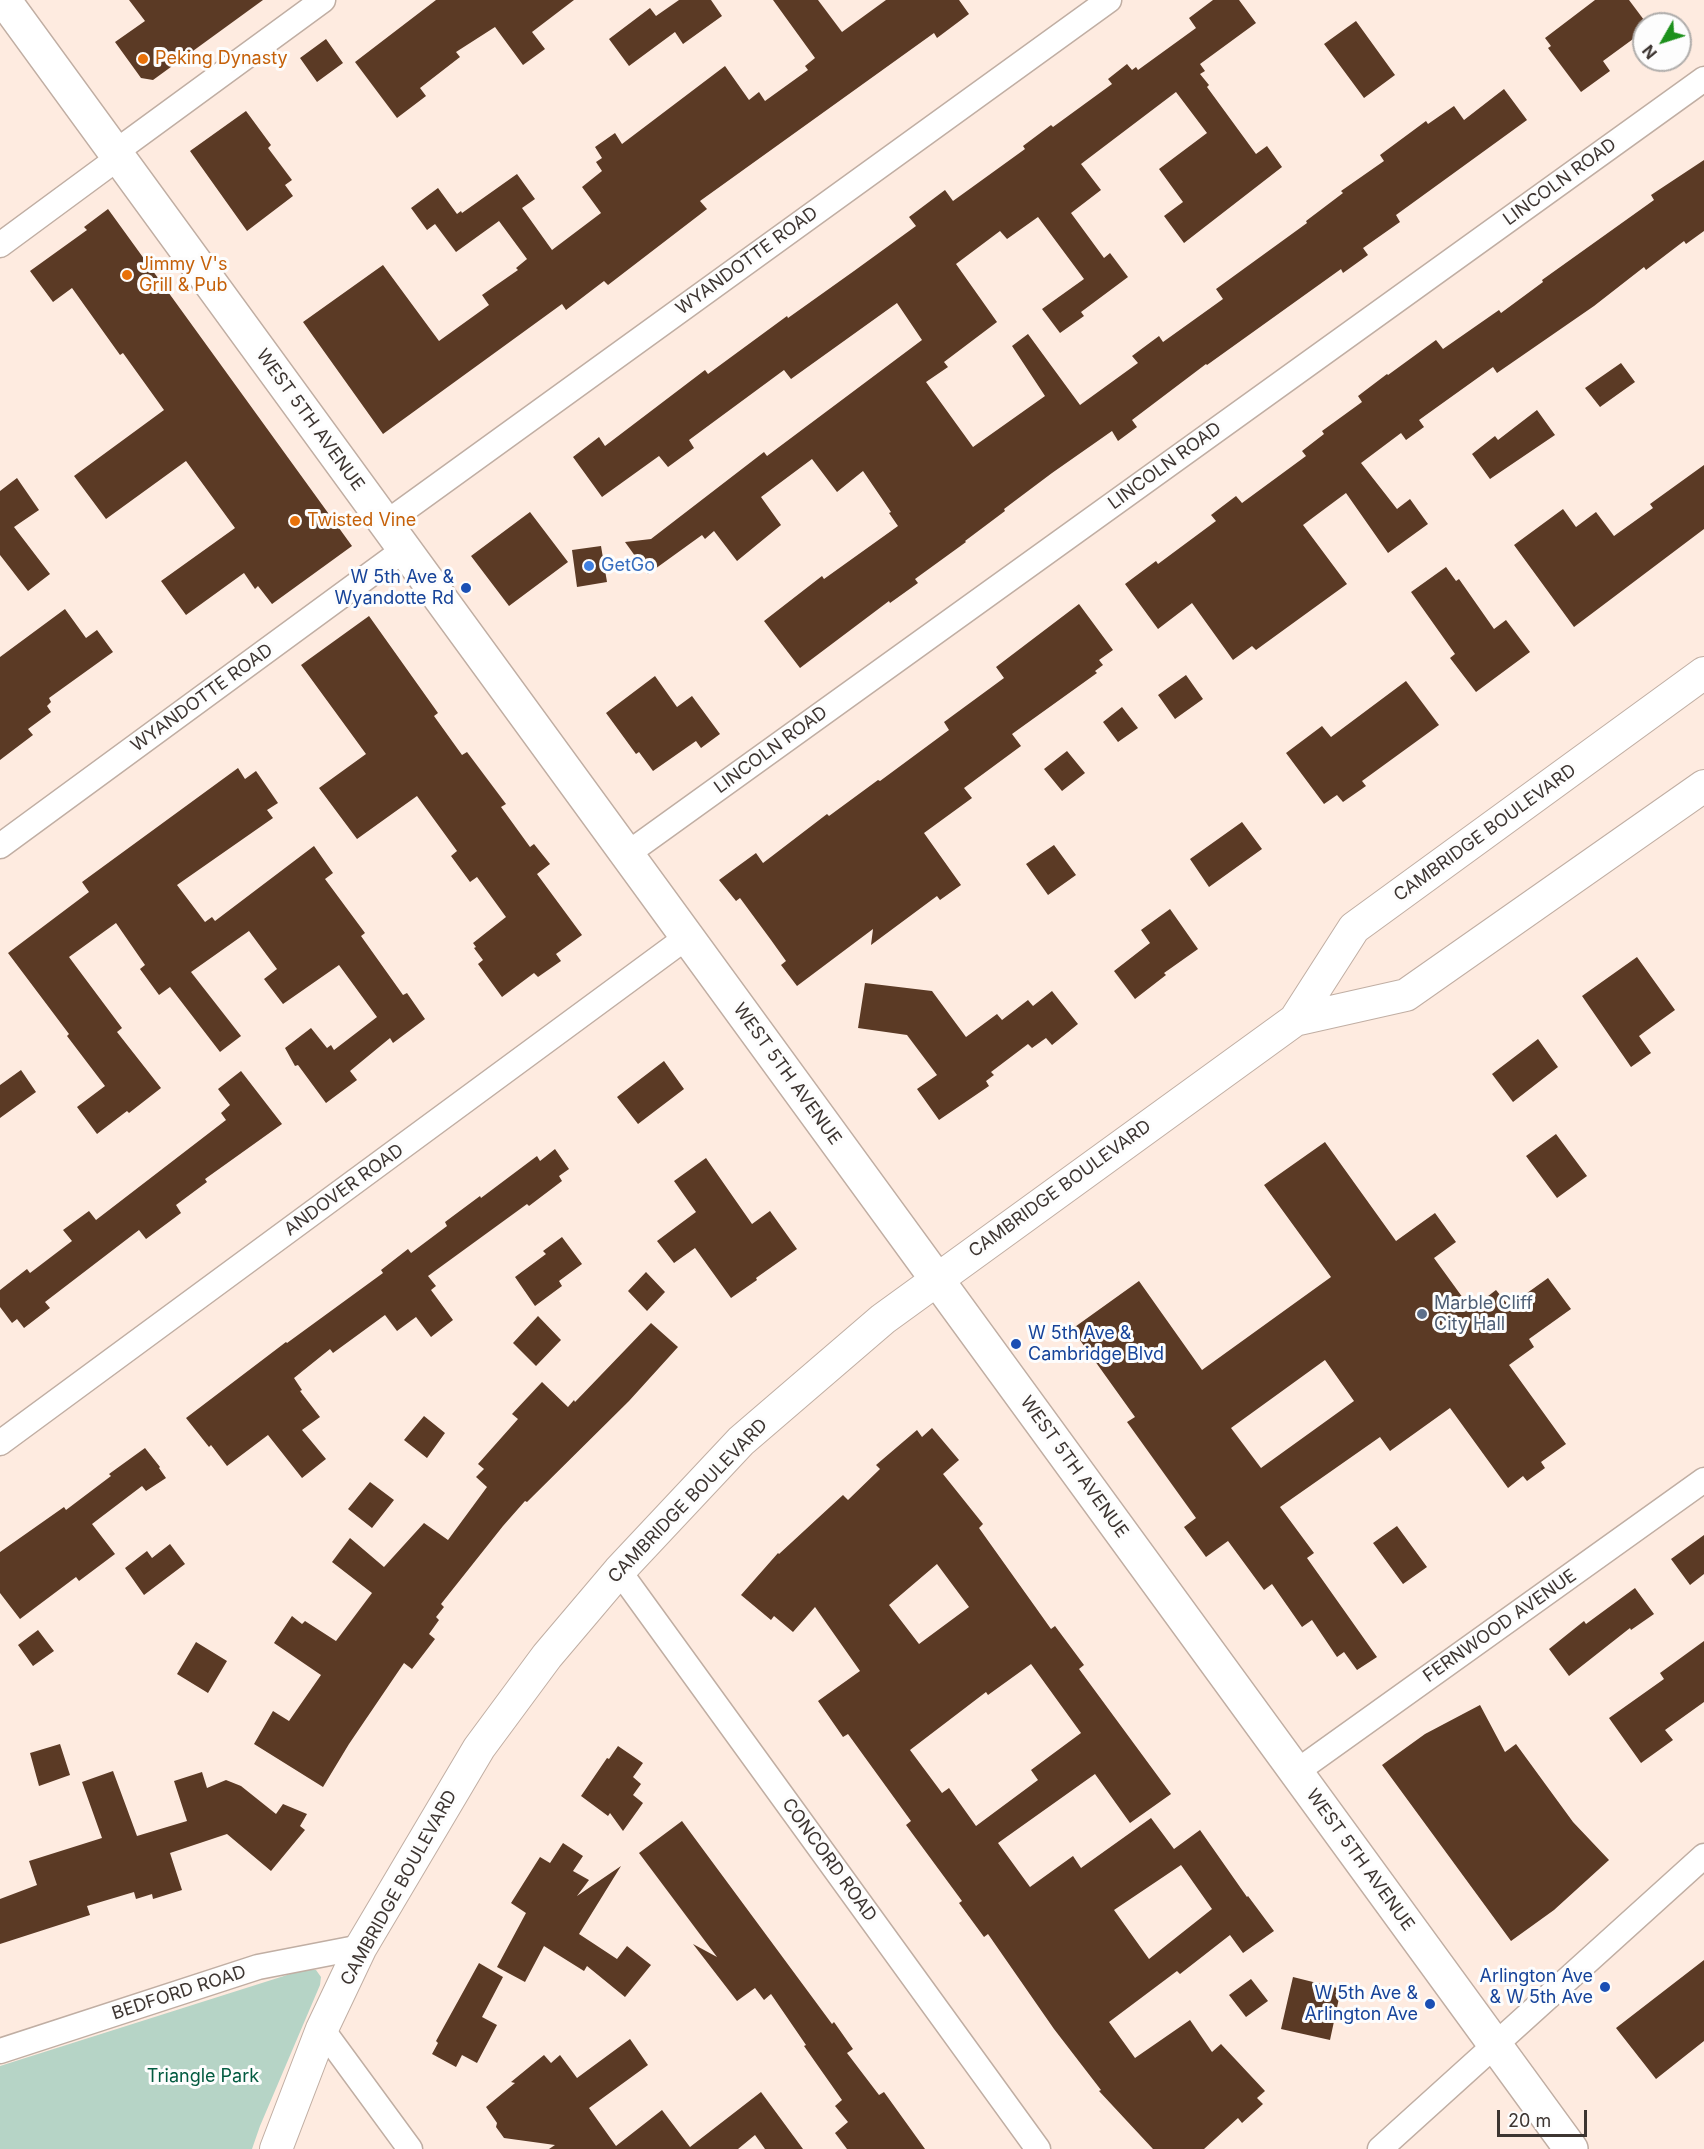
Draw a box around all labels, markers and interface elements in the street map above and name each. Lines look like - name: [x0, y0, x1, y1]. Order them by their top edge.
- north arrow: [1632, 12, 1692, 72]
- text: N: [1638, 41, 1661, 63]
- place label: Peking Dynasty: [155, 48, 288, 70]
- marker: Peking Dynasty: [136, 52, 150, 66]
- street label: LINCOLN ROAD: [1499, 134, 1621, 230]
- street label: WYANDOTTE ROAD: [672, 202, 822, 320]
- place label: Jimmy V's Grill & Pub: [139, 254, 227, 296]
- marker: Jimmy V's Grill & Pub: [120, 268, 134, 282]
- street label: WEST 5TH AVENUE: [251, 345, 369, 495]
- street label: LINCOLN ROAD: [1104, 418, 1226, 514]
- place label: Twisted Vine: [307, 510, 416, 532]
- marker: Twisted Vine: [288, 514, 302, 528]
- place label: GetGo: [601, 555, 655, 577]
- marker: GetGo: [582, 559, 596, 573]
- place label: W 5th Ave & Wyandotte Rd: [335, 567, 454, 610]
- marker: W 5th Ave & Wyandotte Rd: [459, 581, 473, 595]
- street label: WYANDOTTE ROAD: [127, 639, 277, 757]
- street label: LINCOLN ROAD: [710, 702, 832, 798]
- street label: CAMBRIDGE BOULEVARD: [1390, 760, 1580, 906]
- street label: WEST 5TH AVENUE: [728, 999, 846, 1149]
- street label: CAMBRIDGE BOULEVARD: [965, 1116, 1155, 1262]
- street label: ANDOVER ROAD: [280, 1139, 408, 1241]
- place label: Marble Cliff City Hall: [1434, 1293, 1533, 1336]
- marker: Marble Cliff City Hall: [1415, 1307, 1429, 1321]
- place label: W 5th Ave & Cambridge Blvd: [1028, 1323, 1164, 1366]
- marker: W 5th Ave & Cambridge Blvd: [1009, 1337, 1023, 1351]
- street label: WEST 5TH AVENUE: [1015, 1392, 1133, 1542]
- street label: CAMBRIDGE BOULEVARD: [604, 1414, 772, 1588]
- street label: FERNWOOD AVENUE: [1419, 1565, 1581, 1687]
- street label: WEST 5TH AVENUE: [1301, 1785, 1419, 1935]
- street label: CAMBRIDGE BOULEVARD: [336, 1787, 462, 1989]
- street label: CONCORD ROAD: [777, 1794, 881, 1926]
- street label: BEDFORD ROAD: [109, 1961, 249, 2025]
- place label: Arlington Ave & W 5th Ave: [1479, 1966, 1593, 2008]
- marker: Arlington Ave & W 5th Ave: [1598, 1980, 1612, 1994]
- place label: W 5th Ave & Arlington Ave: [1304, 1983, 1418, 2026]
- marker: W 5th Ave & Arlington Ave: [1423, 1997, 1437, 2011]
- park label: Triangle Park: [147, 2066, 259, 2088]
- scale bar: [1500, 2098, 1590, 2136]
- text: 20 m: [1508, 2110, 1551, 2131]

